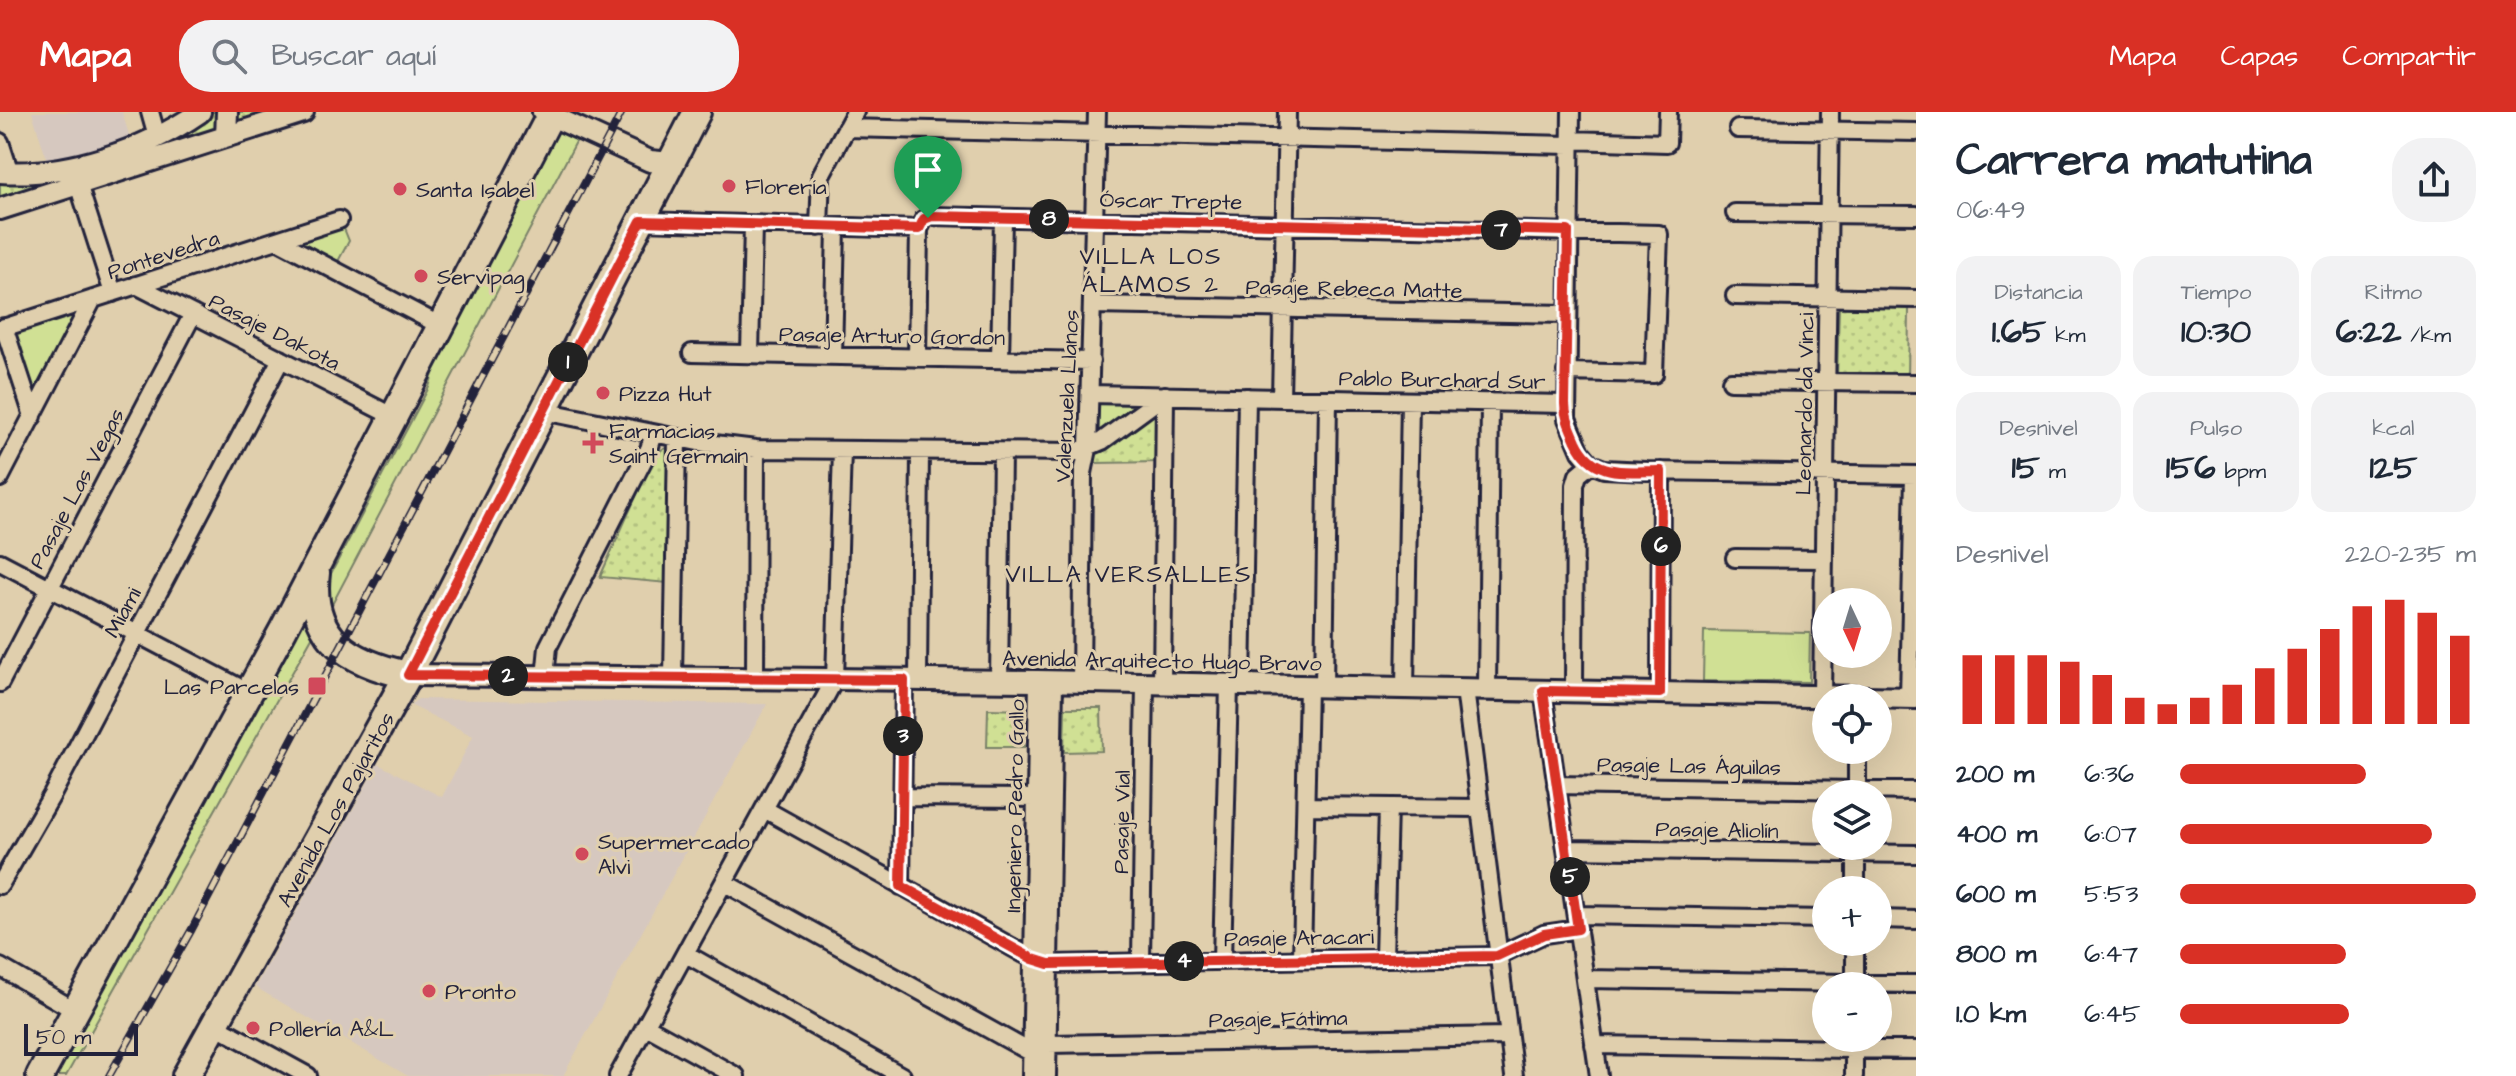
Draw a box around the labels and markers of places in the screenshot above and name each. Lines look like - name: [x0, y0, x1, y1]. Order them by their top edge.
- pin: [894, 136, 962, 218]
- place label: Florería: [745, 172, 827, 203]
- place label: Santa Isabel: [416, 175, 535, 206]
- marker: Florería: [720, 177, 738, 195]
- marker: Santa Isabel: [391, 180, 409, 198]
- pin: 8: [1029, 199, 1069, 239]
- pin: 7: [1481, 210, 1521, 250]
- place label: Servipag: [437, 262, 525, 294]
- marker: Servipag: [412, 267, 430, 285]
- pin: 1: [548, 342, 588, 382]
- place label: Pizza Hut: [619, 379, 712, 410]
- marker: Pizza Hut: [594, 384, 612, 402]
- place label: Farmacias Saint Germain: [609, 416, 748, 472]
- marker: Farmacias Saint Germain: [584, 434, 602, 452]
- pin: 6: [1641, 526, 1681, 566]
- pin: 2: [488, 656, 528, 696]
- place label: Las Parcelas: [164, 672, 299, 703]
- marker: Las Parcelas: [306, 675, 328, 697]
- pin: 3: [883, 716, 923, 756]
- place label: Supermercado Alvi: [598, 827, 750, 883]
- marker: Supermercado Alvi: [573, 845, 591, 863]
- pin: 5: [1550, 857, 1590, 897]
- pin: 4: [1164, 941, 1204, 981]
- place label: Pronto: [445, 977, 516, 1008]
- marker: Pronto: [420, 982, 438, 1000]
- place label: Pollería A&L: [269, 1014, 394, 1045]
- marker: Pollería A&L: [244, 1019, 262, 1037]

